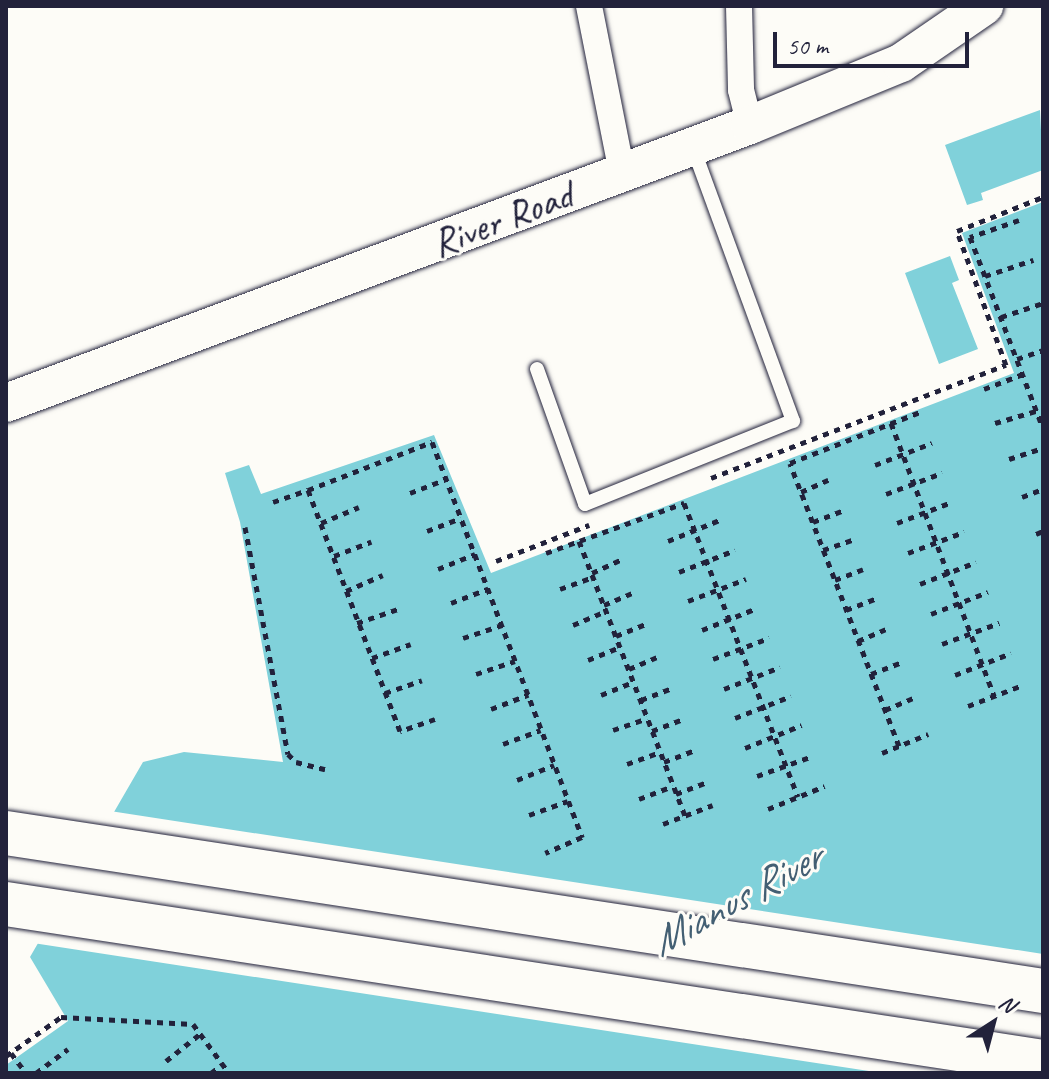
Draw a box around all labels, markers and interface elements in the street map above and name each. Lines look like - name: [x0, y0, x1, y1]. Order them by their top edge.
- scale bar: [777, 16, 973, 66]
- text: 50 m: [787, 31, 828, 61]
- street label: River Road: [425, 170, 579, 268]
- water label: Mianus River: [642, 832, 830, 968]
- north arrow: [953, 983, 1033, 1063]
- text: N: [993, 988, 1021, 1019]

